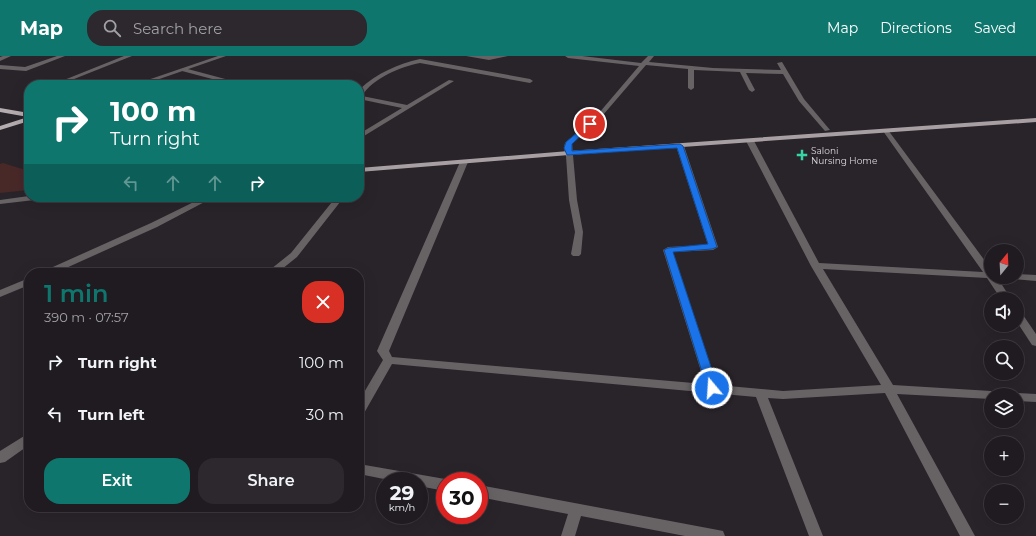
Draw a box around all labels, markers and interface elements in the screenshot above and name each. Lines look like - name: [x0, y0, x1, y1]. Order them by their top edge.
- search box: [87, 10, 367, 46]
- text: Map: [20, 17, 63, 40]
- icon: search: [101, 17, 123, 39]
- text: Search here: [133, 19, 222, 38]
- text: Map: [827, 19, 858, 37]
- text: Directions: [880, 19, 952, 37]
- text: Saved: [974, 19, 1016, 37]
- text: 100 m: [110, 94, 196, 128]
- icon: right: [44, 96, 96, 148]
- pin: [573, 107, 607, 141]
- icon: arrive: [579, 113, 601, 135]
- text: Turn right: [110, 128, 200, 150]
- place label: Saloni Nursing Home: [811, 145, 878, 166]
- marker: Saloni Nursing Home: [796, 149, 808, 161]
- icon: left: [120, 172, 142, 194]
- icon: ahead: [162, 172, 184, 194]
- icon: ahead: [204, 172, 226, 194]
- icon: right: [246, 172, 268, 194]
- north arrow: [984, 244, 1024, 284]
- map controls: [984, 244, 1024, 524]
- text: 1 min: [44, 279, 108, 308]
- button: close: [302, 281, 344, 323]
- button: sound: [984, 292, 1024, 332]
- text: 390 m · 07:57: [44, 309, 129, 325]
- button: search: [984, 340, 1024, 380]
- icon: right: [44, 351, 66, 373]
- text: Turn right: [78, 353, 157, 372]
- text: 100 m: [299, 353, 344, 372]
- position arrow: [691, 367, 733, 409]
- button: layers: [984, 388, 1024, 428]
- icon: left: [44, 403, 66, 425]
- text: Turn left: [78, 405, 145, 424]
- text: 30 m: [306, 405, 344, 424]
- button: +: [984, 436, 1024, 476]
- button: Exit: [44, 458, 190, 504]
- button: Share: [198, 458, 344, 504]
- speed limit sign: 30: [436, 472, 488, 524]
- text: 29: [390, 481, 414, 505]
- button: −: [984, 484, 1024, 524]
- text: km/h: [389, 501, 415, 514]

